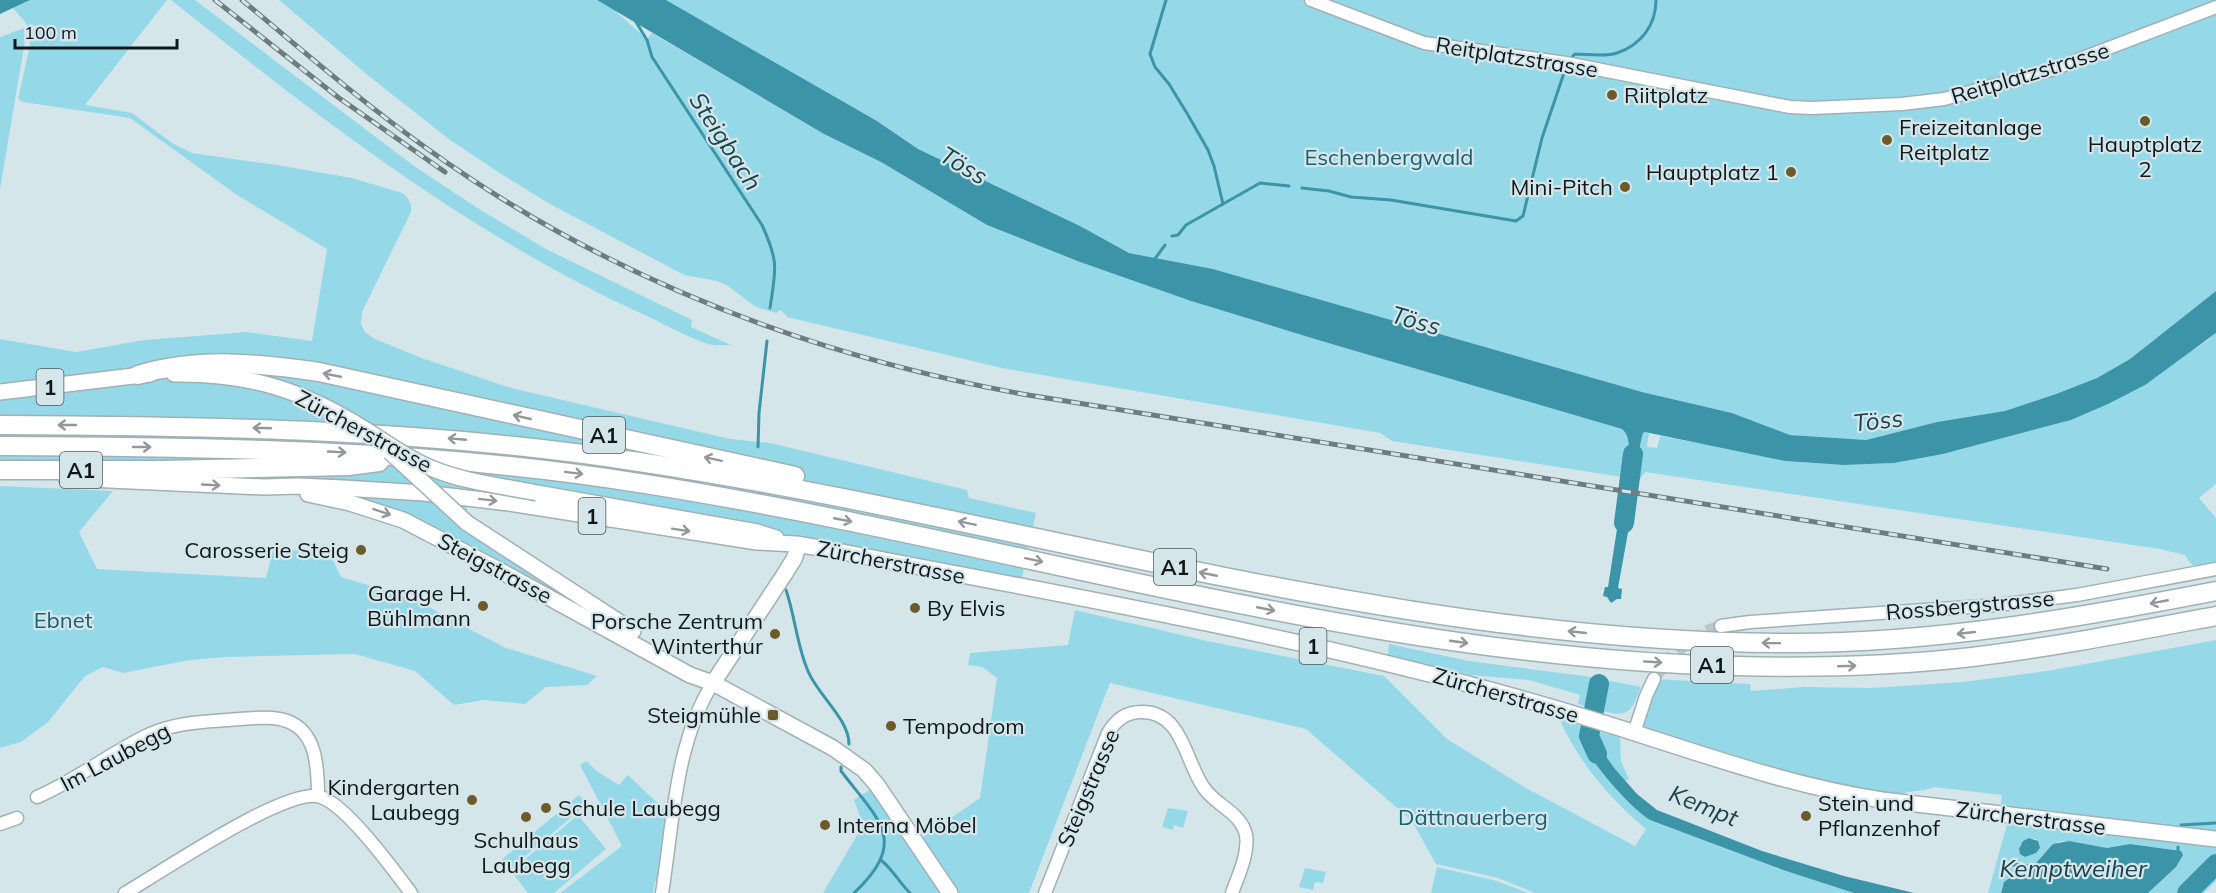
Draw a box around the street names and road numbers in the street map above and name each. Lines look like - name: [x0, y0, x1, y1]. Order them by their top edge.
- street label: Reitplatzstrasse: [1434, 30, 1600, 84]
- street label: Reitplatzstrasse: [1948, 36, 2112, 110]
- road number: 1: [36, 369, 64, 405]
- street label: Zürcherstrasse: [291, 383, 437, 479]
- road number: A1: [583, 417, 625, 453]
- road number: A1: [60, 452, 102, 488]
- road number: 1: [578, 498, 606, 534]
- street label: Steigstrasse: [433, 526, 557, 610]
- street label: Zürcherstrasse: [814, 534, 968, 590]
- road number: A1: [1154, 549, 1196, 585]
- street label: Rossbergstrasse: [1885, 584, 2055, 626]
- road number: 1: [1300, 628, 1326, 664]
- road number: A1: [1691, 647, 1733, 683]
- street label: Zürcherstrasse: [1430, 661, 1582, 729]
- street label: Im Laubegg: [55, 716, 175, 798]
- street label: Steigstrasse: [1051, 725, 1125, 851]
- street label: Zürcherstrasse: [1955, 795, 2107, 841]

